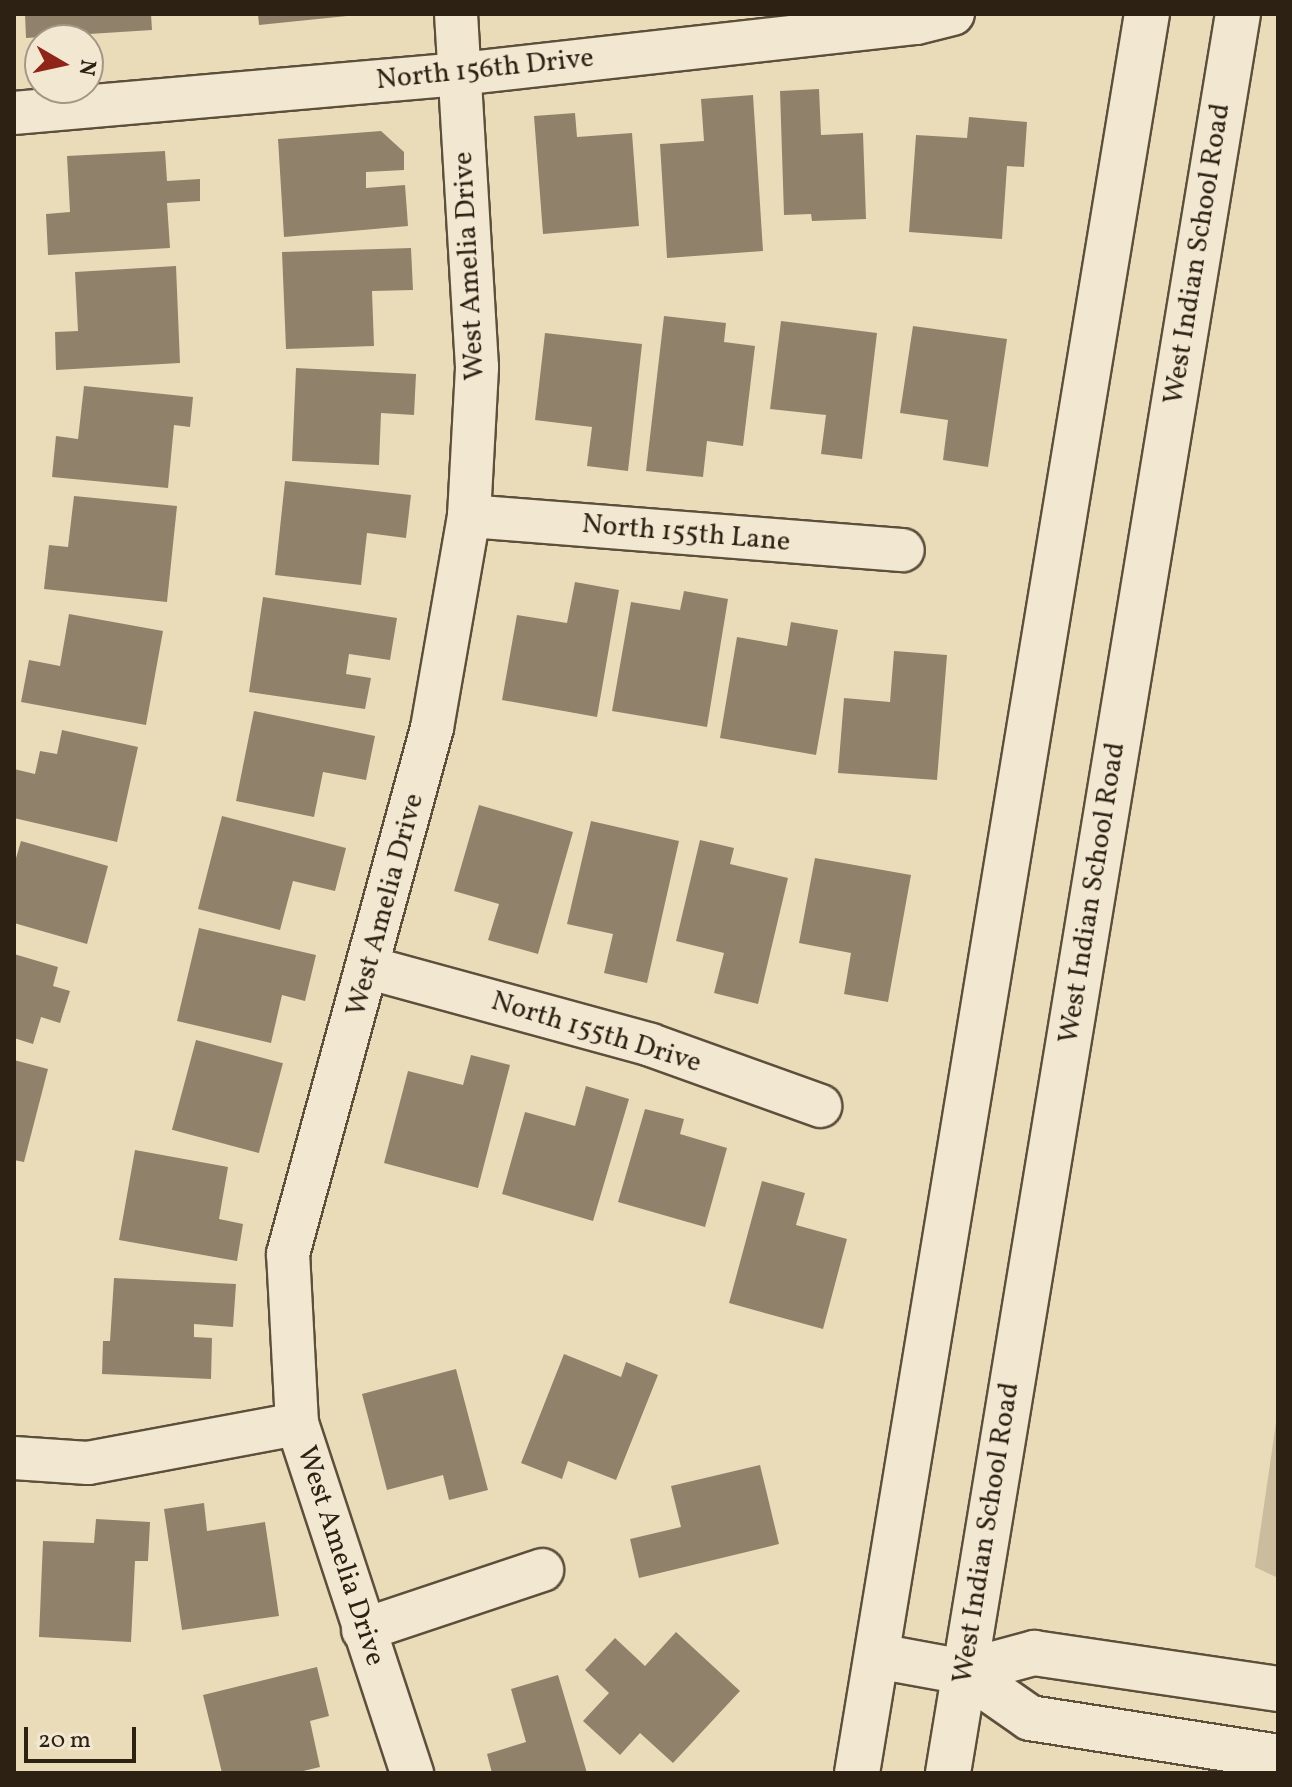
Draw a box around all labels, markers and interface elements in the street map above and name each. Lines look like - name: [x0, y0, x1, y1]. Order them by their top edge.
- north arrow: [24, 24, 104, 104]
- street label: North 156th Drive: [375, 42, 595, 98]
- text: N: [70, 57, 103, 78]
- street label: West Indian School Road: [1158, 101, 1238, 407]
- street label: West Amelia Drive: [447, 151, 493, 381]
- street label: North 155th Lane: [580, 508, 792, 560]
- street label: West Indian School Road: [1053, 740, 1133, 1046]
- street label: West Amelia Drive: [340, 790, 432, 1020]
- street label: North 155th Drive: [487, 985, 705, 1081]
- street label: West Indian School Road: [947, 1380, 1027, 1686]
- street label: West Amelia Drive: [289, 1442, 391, 1670]
- scale bar: [28, 1711, 140, 1761]
- text: 20 m: [38, 1724, 91, 1758]

